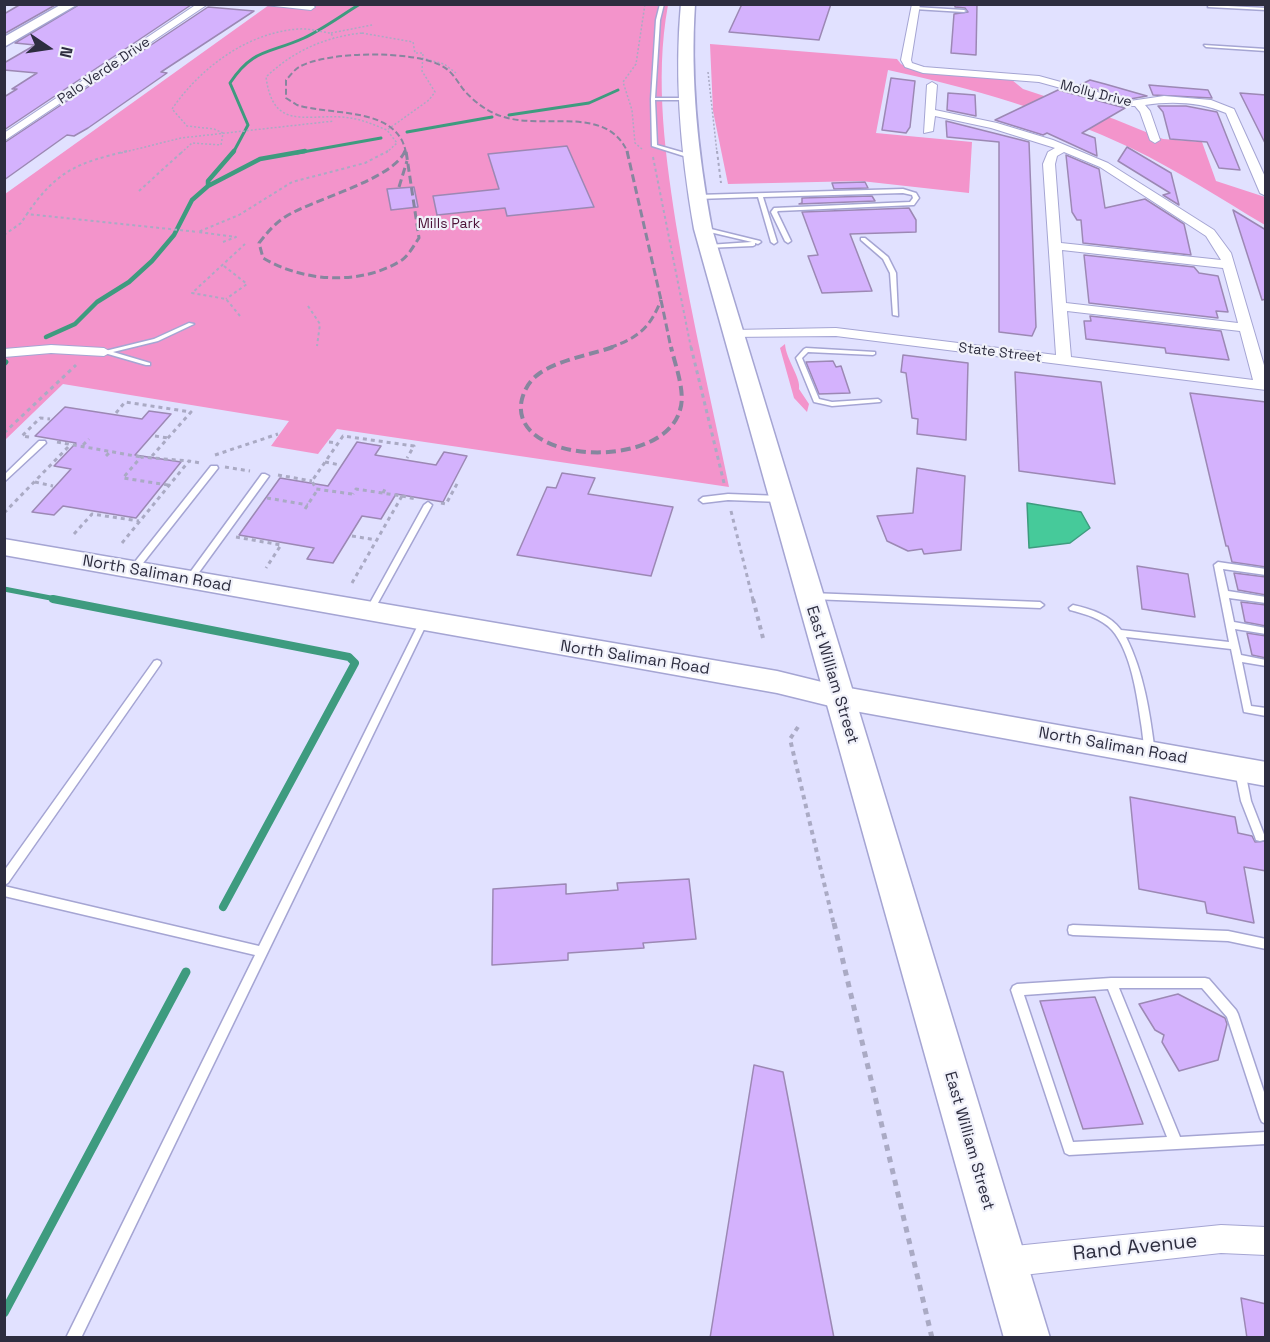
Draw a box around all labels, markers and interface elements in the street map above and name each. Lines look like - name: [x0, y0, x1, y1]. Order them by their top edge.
- north arrow: [18, 18, 78, 78]
- street label: Palo Verde Drive: [55, 34, 153, 108]
- text: N: [55, 45, 77, 60]
- street label: Molly Drive: [1058, 77, 1134, 111]
- park label: Mills Park: [418, 216, 480, 232]
- street label: State Street: [958, 340, 1042, 366]
- street label: North Saliman Road: [81, 551, 233, 597]
- street label: East William Street: [802, 604, 862, 746]
- street label: North Saliman Road: [559, 637, 711, 679]
- street label: North Saliman Road: [1037, 723, 1189, 769]
- street label: East William Street: [940, 1069, 998, 1213]
- street label: Rand Avenue: [1072, 1230, 1198, 1266]

